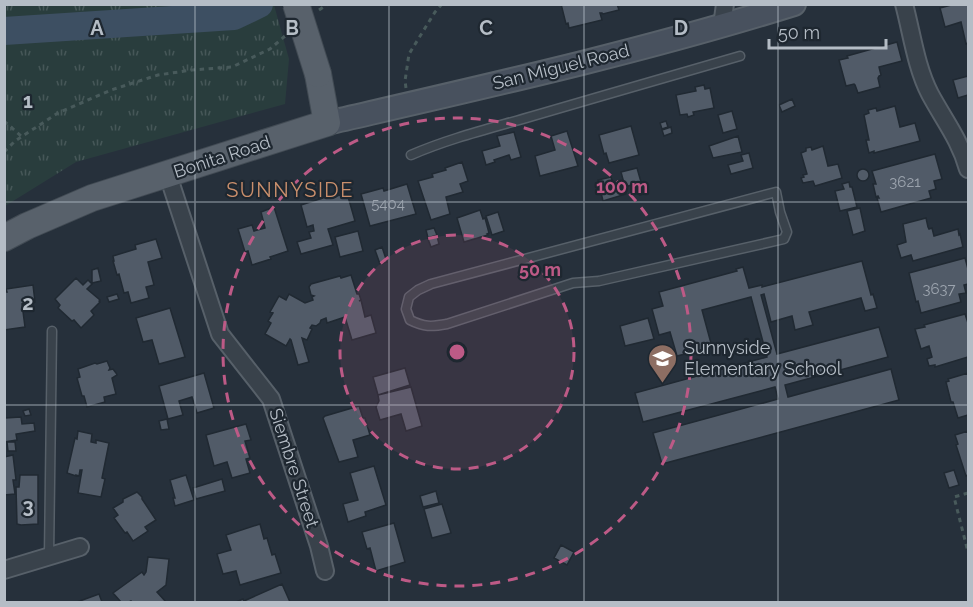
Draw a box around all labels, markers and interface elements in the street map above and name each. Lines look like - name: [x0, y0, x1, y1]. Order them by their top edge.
- scale bar: [769, 12, 886, 50]
- text: A: [90, 16, 104, 40]
- text: B: [285, 16, 299, 40]
- text: C: [479, 16, 493, 40]
- text: D: [674, 16, 688, 40]
- text: 50 m: [778, 22, 820, 43]
- street label: San Miguel Road: [490, 39, 631, 94]
- text: 1: [23, 89, 33, 113]
- street label: Bonita Road: [171, 131, 273, 182]
- house number: 3621: [889, 173, 921, 191]
- text: 100 m: [596, 176, 648, 197]
- district label: SUNNYSIDE: [226, 178, 354, 202]
- house number: 5404: [371, 195, 405, 213]
- text: 50 m: [519, 259, 561, 280]
- house number: 3637: [922, 280, 956, 298]
- text: 2: [22, 291, 34, 315]
- place label: Sunnyside Elementary School: [684, 337, 842, 379]
- centre of rings: [447, 342, 467, 362]
- school or university icon: Sunnyside Elementary School: [647, 342, 679, 384]
- street label: Siembre Street: [265, 406, 324, 530]
- text: 3: [22, 494, 34, 518]

